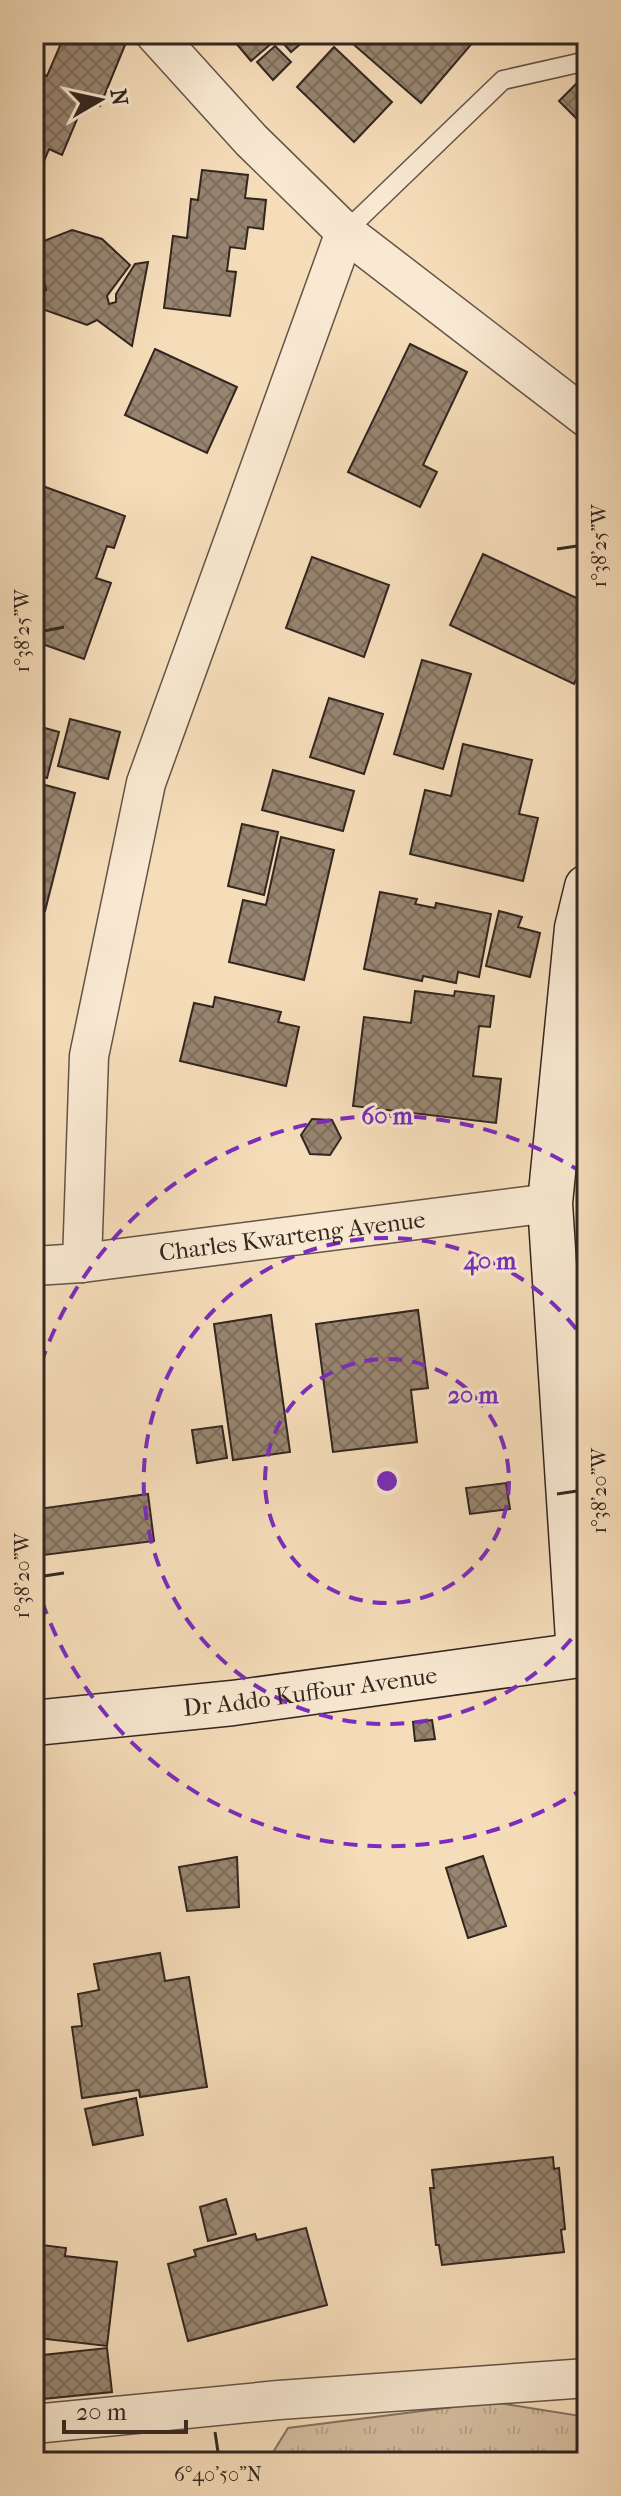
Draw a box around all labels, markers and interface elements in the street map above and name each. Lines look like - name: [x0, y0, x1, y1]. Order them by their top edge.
- north arrow: [60, 60, 140, 140]
- text: N: [105, 87, 133, 108]
- text: 1°38'25"W: [588, 503, 611, 588]
- text: 1°38'25"W: [11, 588, 34, 673]
- text: 60 m: [361, 1102, 414, 1130]
- street label: Charles Kwarteng Avenue: [157, 1205, 427, 1267]
- text: 40 m: [463, 1247, 517, 1276]
- text: 20 m: [448, 1381, 499, 1409]
- text: 1°38'20"W: [588, 1447, 611, 1534]
- centre of rings: [373, 1467, 401, 1495]
- text: 1°38'20"W: [11, 1532, 34, 1619]
- street label: Dr Addo Kuffour Avenue: [182, 1661, 439, 1722]
- scale bar: [64, 2384, 186, 2434]
- text: 20 m: [76, 2398, 127, 2426]
- text: 6°40'50"N: [174, 2463, 262, 2486]

